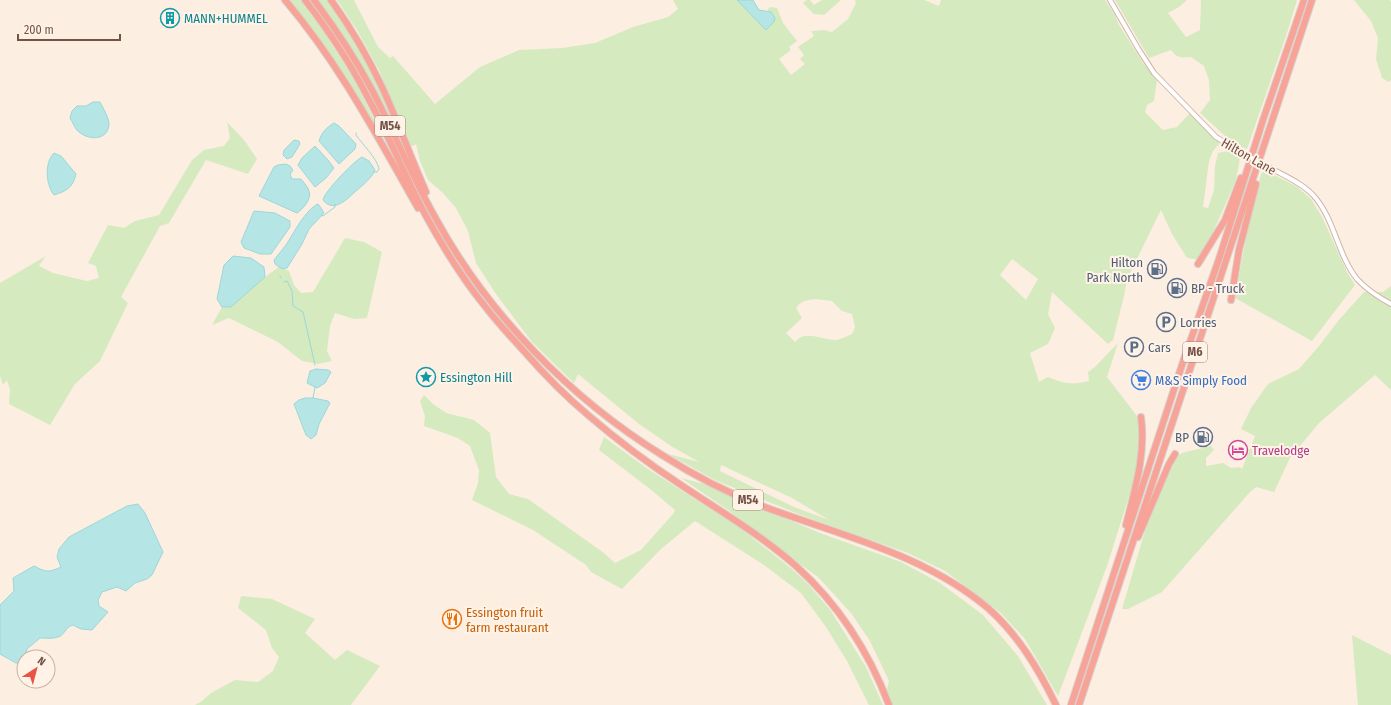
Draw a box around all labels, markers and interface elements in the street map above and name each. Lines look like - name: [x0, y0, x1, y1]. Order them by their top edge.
- building icon: MANN+HUMMEL: [159, 7, 181, 29]
- place label: MANN+HUMMEL: [184, 11, 268, 26]
- scale bar: [18, 16, 120, 42]
- text: 200 m: [24, 23, 54, 37]
- road number: M54: [375, 116, 405, 136]
- street label: Hilton Lane: [1219, 135, 1279, 178]
- place label: Hilton Park North: [1086, 255, 1143, 285]
- fuel station icon: Hilton Park North: [1146, 258, 1168, 280]
- fuel station icon: BP - Truck: [1166, 277, 1188, 299]
- place label: BP - Truck: [1191, 281, 1245, 296]
- parking icon: Lorries: [1155, 311, 1177, 333]
- place label: Lorries: [1180, 315, 1217, 330]
- parking icon: Cars: [1123, 336, 1145, 358]
- place label: Cars: [1148, 340, 1171, 355]
- road number: M6: [1183, 342, 1207, 362]
- place icon: Essington Hill: [415, 366, 437, 388]
- supermarket icon: M&S Simply Food: [1130, 369, 1152, 391]
- place label: Essington Hill: [440, 370, 513, 385]
- place label: M&S Simply Food: [1155, 373, 1247, 388]
- fuel station icon: BP: [1192, 426, 1214, 448]
- place label: BP: [1175, 430, 1189, 445]
- hotel icon: Travelodge: [1227, 439, 1249, 461]
- place label: Travelodge: [1252, 443, 1310, 458]
- road number: M54: [733, 490, 763, 510]
- place label: Essington fruit farm restaurant: [466, 605, 549, 635]
- restaurant icon: Essington fruit farm restaurant: [441, 608, 463, 630]
- north arrow: [16, 649, 56, 689]
- text: N: [35, 654, 48, 669]

